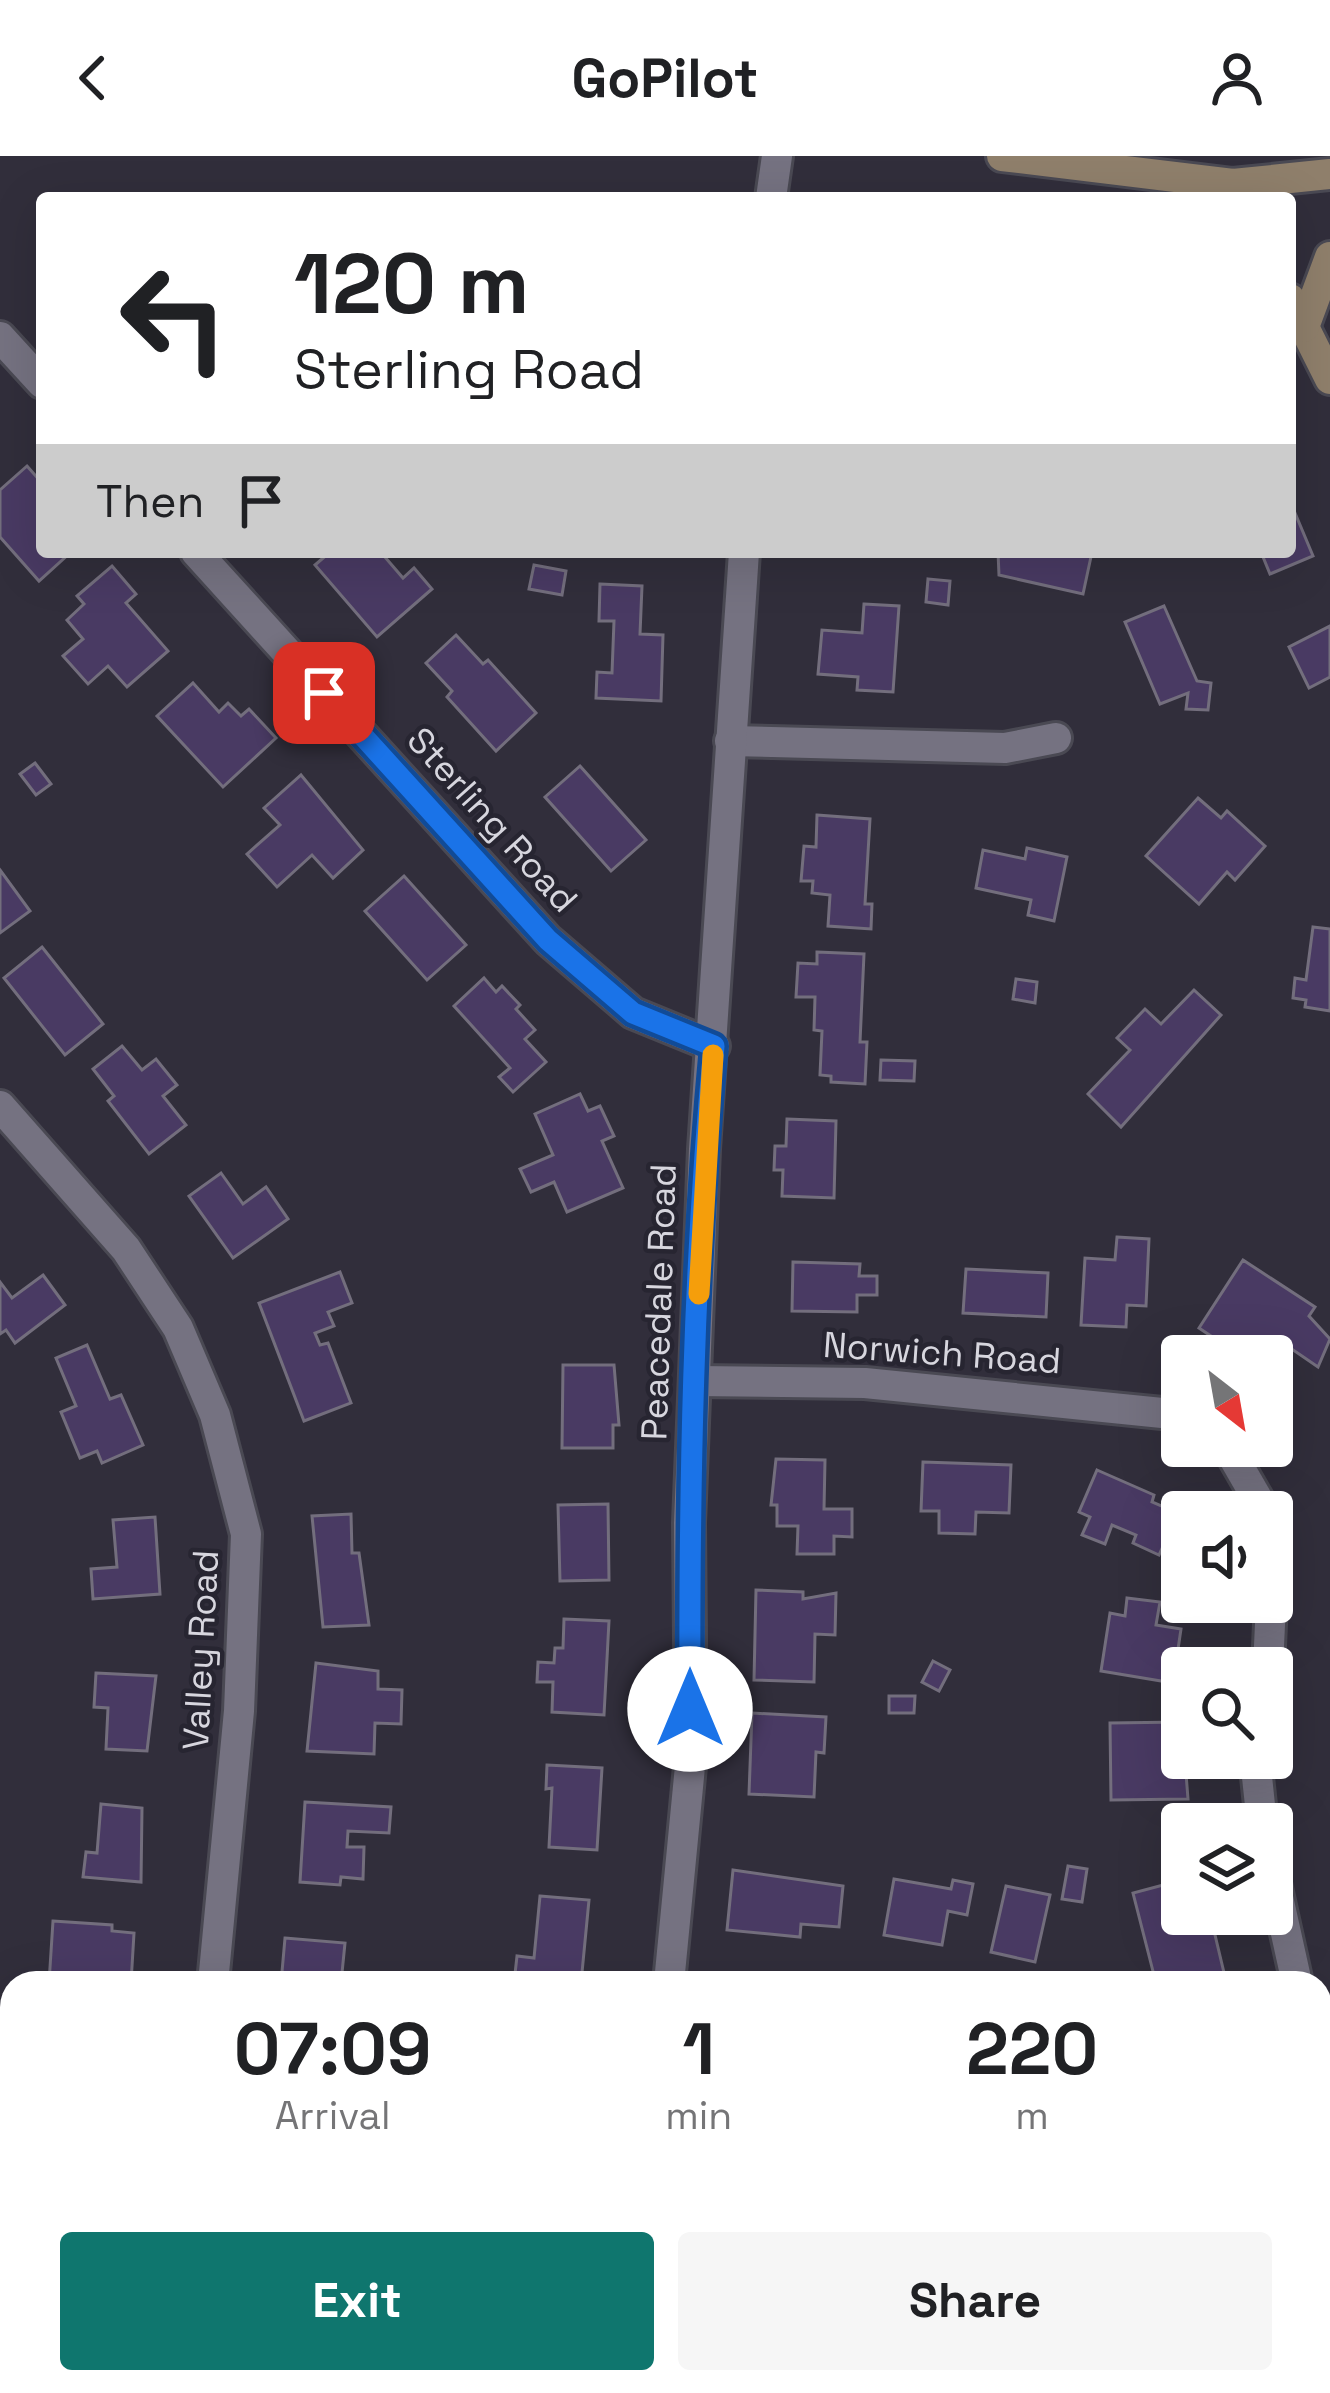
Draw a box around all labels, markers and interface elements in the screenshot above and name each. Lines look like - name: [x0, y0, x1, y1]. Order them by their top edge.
- text: GoPilot: [572, 44, 758, 113]
- icon: back: [60, 45, 126, 111]
- icon: person: [1204, 45, 1270, 111]
- text: 120 m: [294, 230, 529, 338]
- icon: left: [96, 240, 252, 396]
- text: Sterling Road: [294, 335, 644, 404]
- icon: arrive: [228, 468, 294, 534]
- text: Then: [96, 473, 204, 530]
- pin: [273, 642, 375, 744]
- icon: arrive: [291, 660, 357, 726]
- street label: Sterling Road: [397, 718, 587, 922]
- street label: Peacedale Road: [631, 1163, 687, 1441]
- street label: Norwich Road: [821, 1322, 1063, 1384]
- north arrow: [1161, 1335, 1293, 1467]
- map controls: [1161, 1335, 1293, 1935]
- button: sound: [1161, 1491, 1293, 1623]
- street label: Valley Road: [173, 1549, 229, 1751]
- position arrow: [627, 1646, 753, 1772]
- button: search: [1161, 1647, 1293, 1779]
- button: layers: [1161, 1803, 1293, 1935]
- text: 07:09: [234, 2003, 431, 2095]
- text: 1: [682, 2003, 715, 2095]
- text: 220: [966, 2003, 1098, 2095]
- text: Arrival: [275, 2091, 391, 2140]
- text: min: [665, 2091, 732, 2140]
- text: m: [1015, 2091, 1049, 2140]
- button: Exit: [60, 2232, 654, 2370]
- button: Share: [678, 2232, 1272, 2370]

